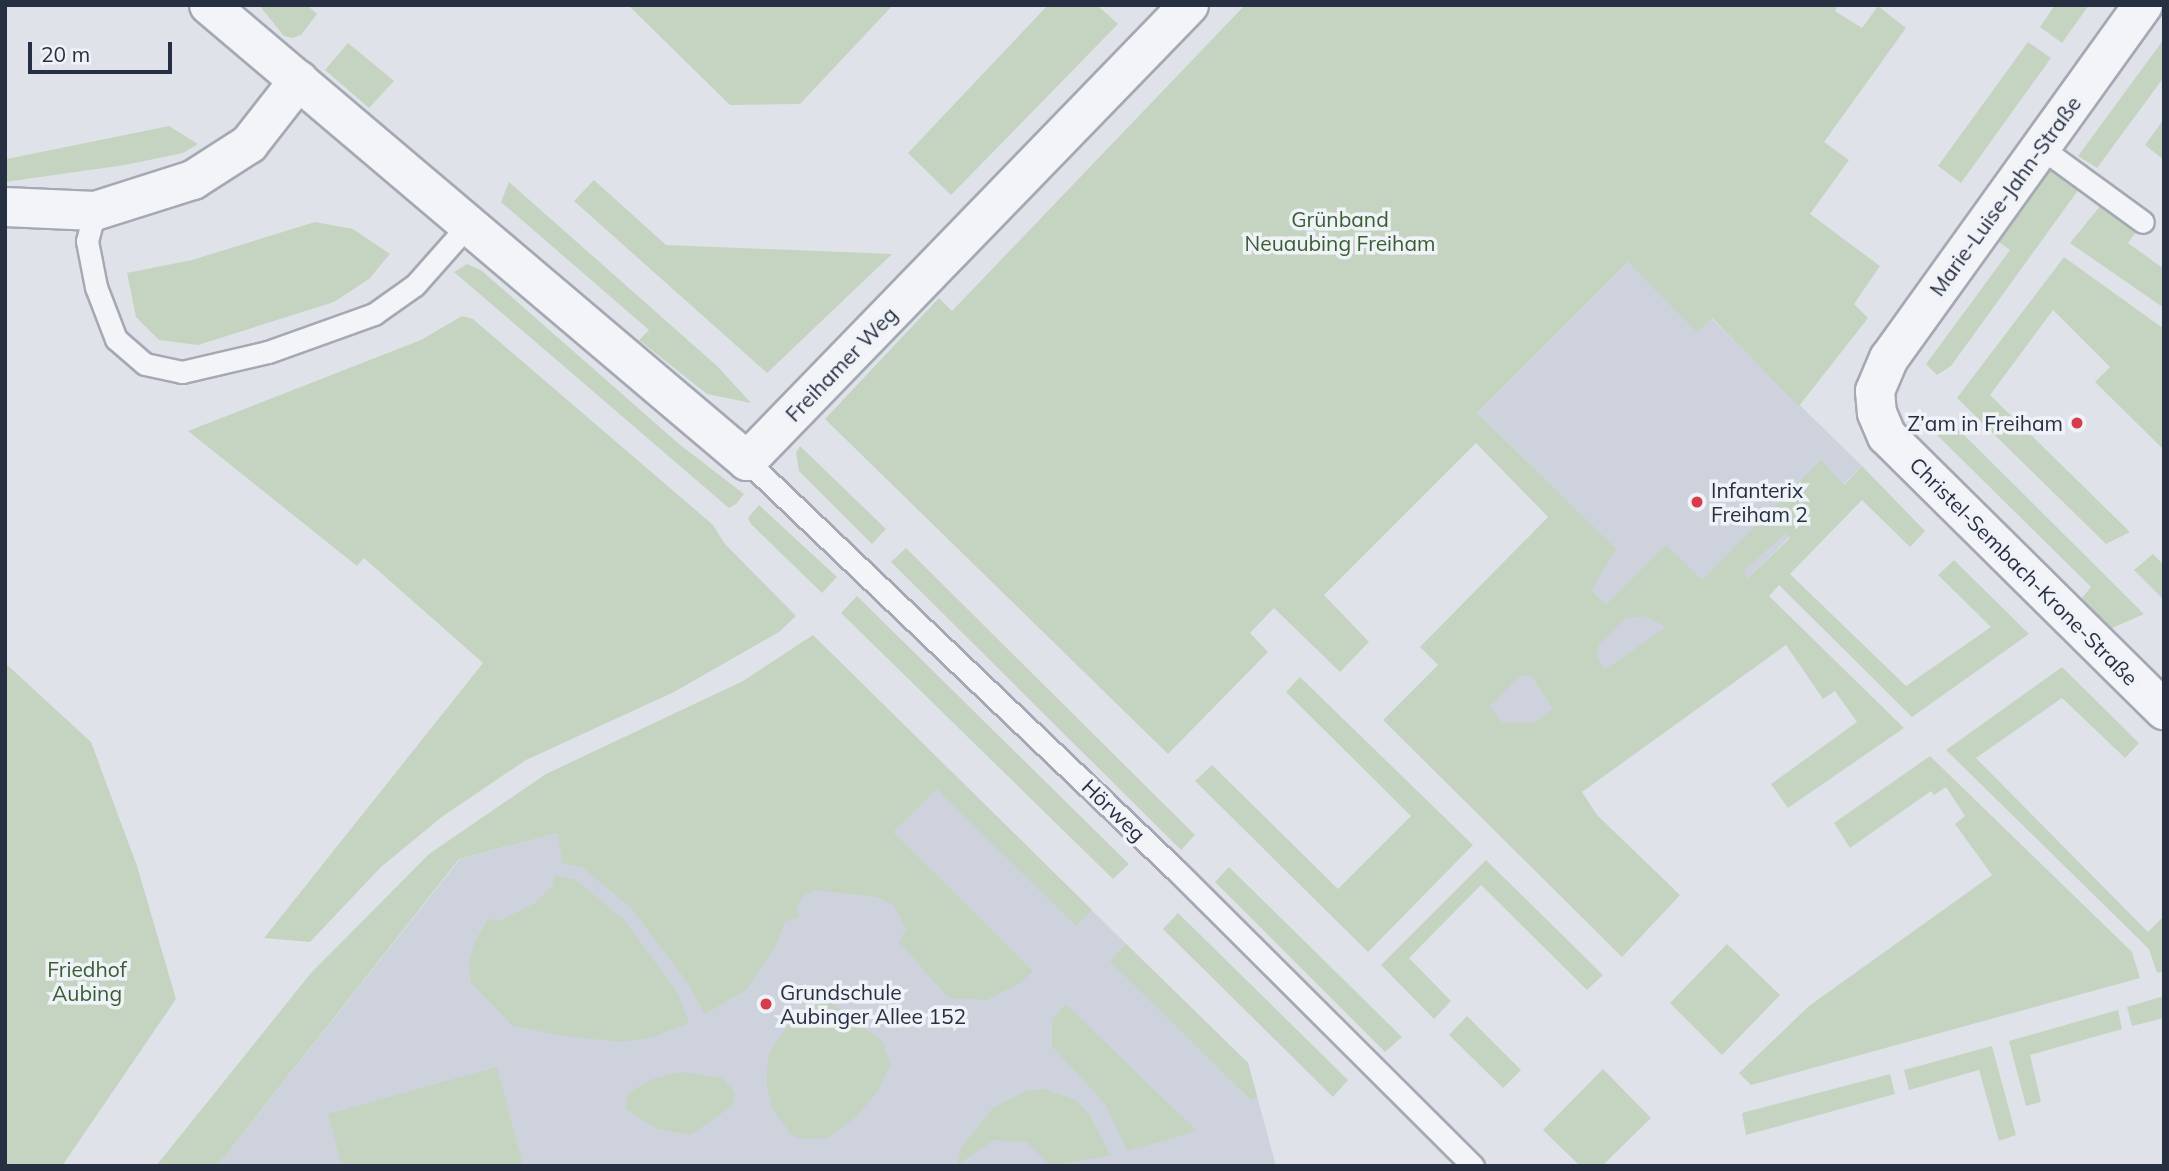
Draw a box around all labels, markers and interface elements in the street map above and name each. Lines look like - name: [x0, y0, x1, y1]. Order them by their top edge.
- scale bar: [32, 28, 175, 72]
- text: 20 m: [41, 41, 90, 67]
- street label: Marie-Luise-Jahn-Straße: [1924, 91, 2086, 301]
- park label: Grünband Neuaubing Freiham: [1245, 206, 1435, 256]
- street label: Freihamer Weg: [780, 301, 902, 427]
- place label: Z’am in Freiham: [1908, 410, 2063, 436]
- marker: Z’am in Freiham: [2069, 415, 2085, 431]
- street label: Christel-Sembach-Krone-Straße: [1905, 452, 2143, 690]
- place label: Infanterix Freiham 2: [1711, 477, 1808, 527]
- marker: Infanterix Freiham 2: [1689, 494, 1705, 510]
- street label: Hörweg: [1077, 774, 1151, 846]
- park label: Friedhof Aubing: [47, 956, 127, 1006]
- place label: Grundschule Aubinger Allee 152: [780, 979, 966, 1029]
- marker: Grundschule Aubinger Allee 152: [758, 996, 774, 1012]

